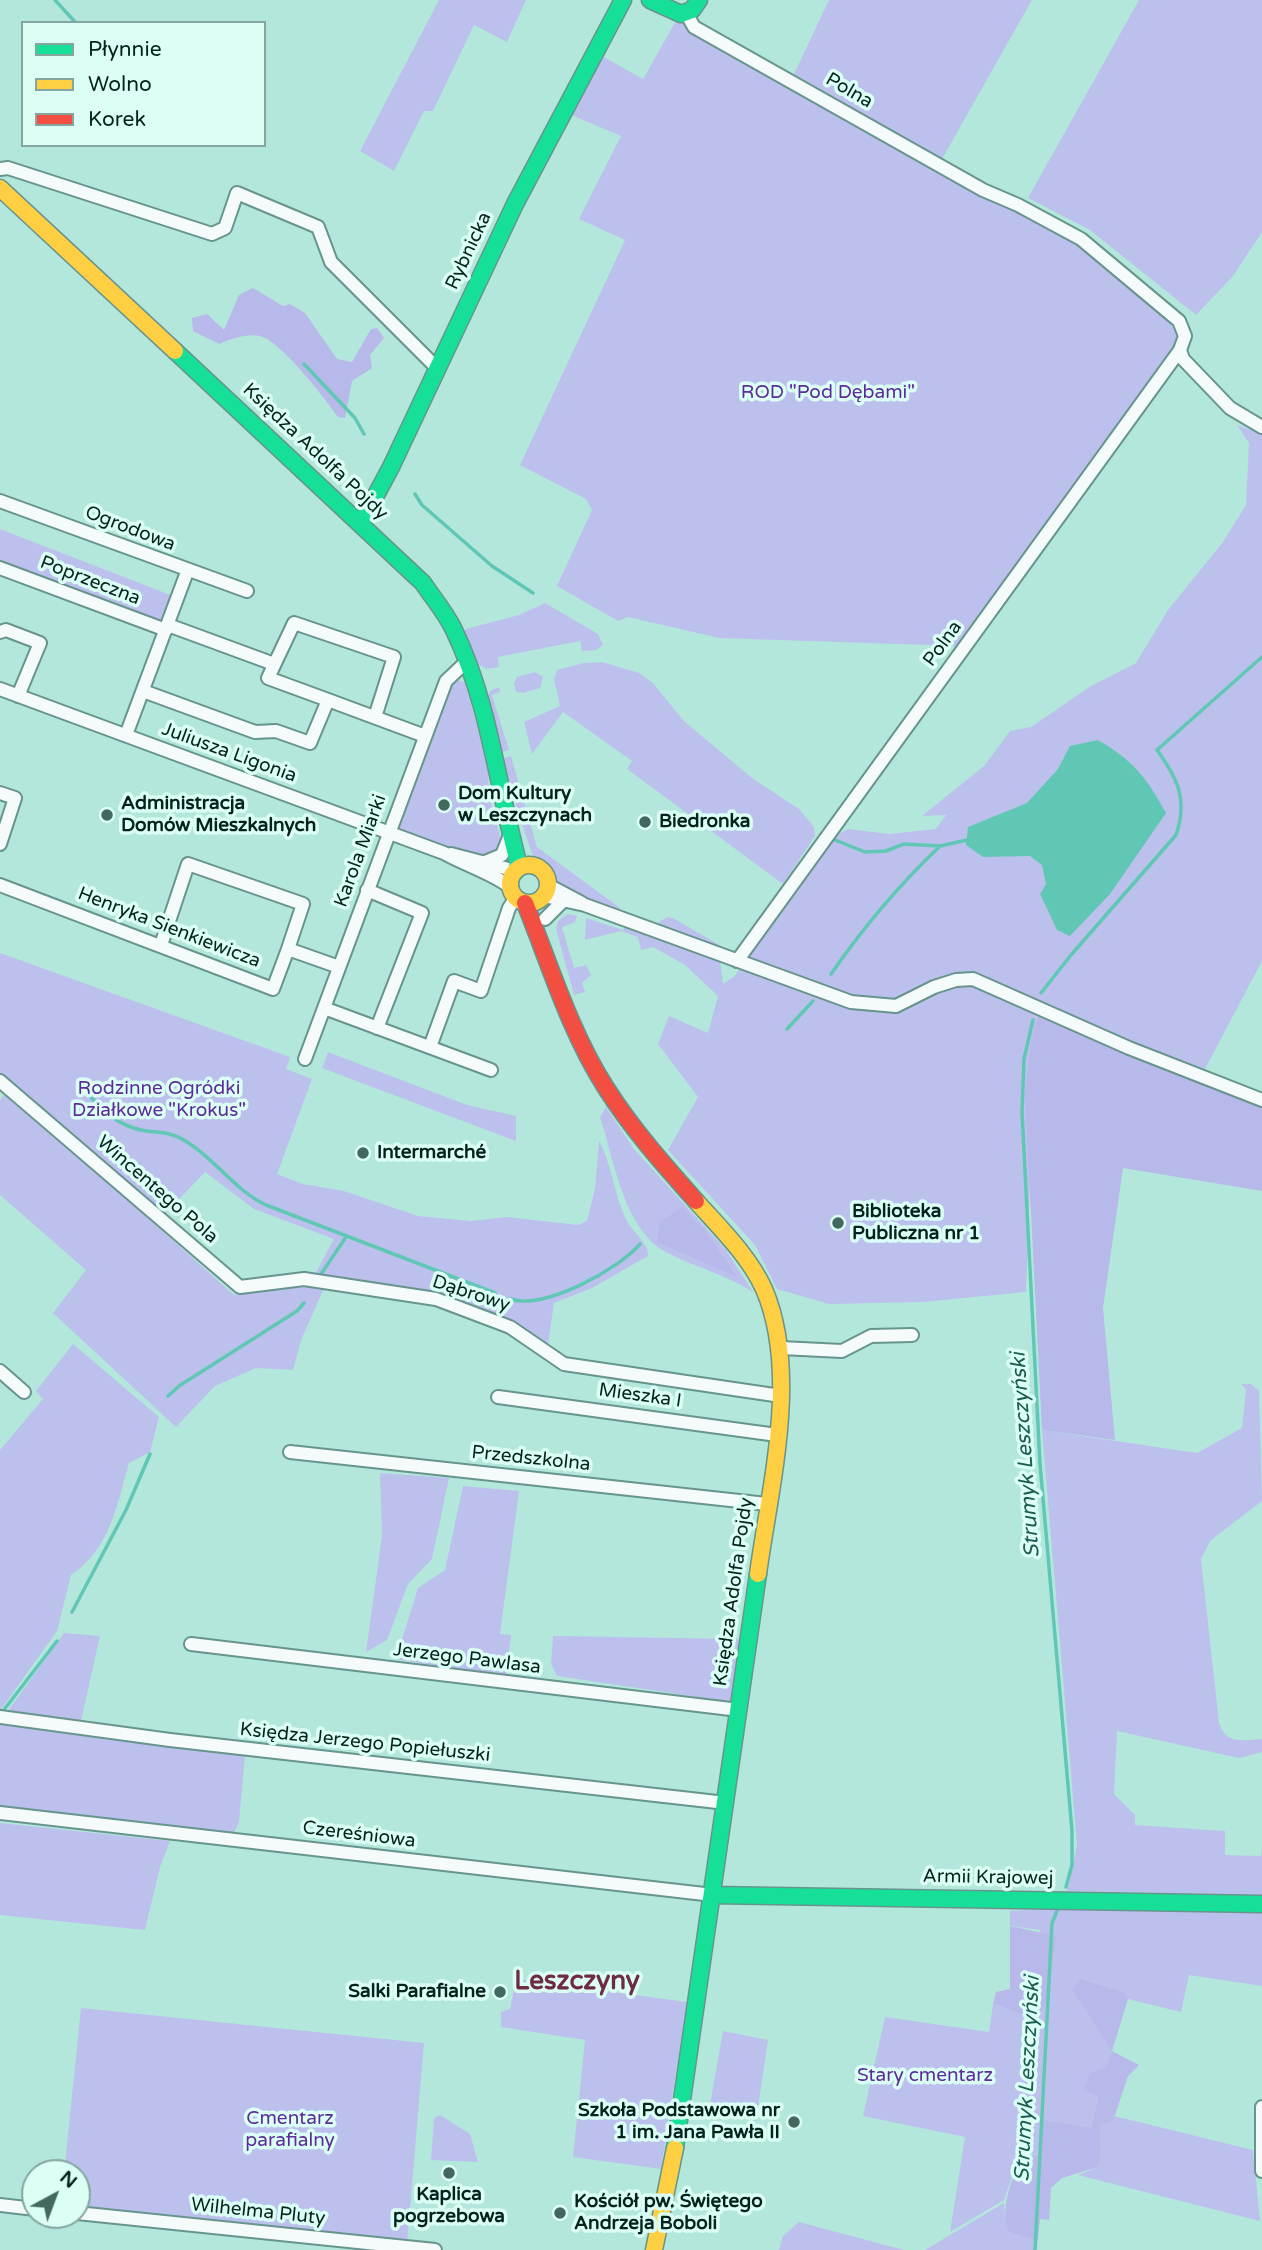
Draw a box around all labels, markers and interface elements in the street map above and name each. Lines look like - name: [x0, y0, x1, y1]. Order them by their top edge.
- legend: [21, 21, 266, 147]
- text: Płynnie: [88, 37, 162, 62]
- street label: Polna: [821, 68, 877, 114]
- text: Wolno: [88, 72, 152, 97]
- text: Korek: [88, 107, 146, 132]
- street label: Rybnicka: [441, 209, 497, 293]
- street label: Księdza Adolfa Pojdy: [238, 379, 392, 525]
- park label: ROD "Pod Dębami": [741, 382, 915, 404]
- street label: Ogrodowa: [82, 501, 178, 557]
- street label: Poprzeczna: [37, 551, 143, 611]
- street label: Polna: [919, 617, 967, 671]
- street label: Juliusza Ligonia: [158, 718, 300, 788]
- place label: Dom Kultury w Leszczynach: [458, 783, 592, 827]
- street label: Karola Miarki: [330, 792, 392, 910]
- place label: Administracja Domów Mieszkalnych: [121, 793, 316, 837]
- marker: Dom Kultury w Leszczynach: [436, 797, 452, 813]
- marker: Administracja Domów Mieszkalnych: [99, 807, 115, 823]
- place label: Biedronka: [659, 811, 750, 833]
- marker: Biedronka: [637, 814, 653, 830]
- street label: Henryka Sienkiewicza: [74, 883, 264, 973]
- park label: Rodzinne Ogródki Działkowe "Krokus": [72, 1078, 246, 1122]
- street label: Wincentego Pola: [92, 1131, 222, 1249]
- place label: Intermarché: [377, 1142, 486, 1164]
- marker: Intermarché: [355, 1145, 371, 1161]
- place label: Biblioteka Publiczna nr 1: [852, 1201, 980, 1245]
- marker: Biblioteka Publiczna nr 1: [830, 1215, 846, 1231]
- street label: Dąbrowy: [429, 1271, 513, 1317]
- water label: Strumyk Leszczyński: [1006, 1352, 1046, 1558]
- street label: Mieszka I: [597, 1379, 683, 1413]
- street label: Przedszkolna: [470, 1441, 592, 1477]
- street label: Księdza Adolfa Pojdy: [709, 1496, 759, 1688]
- street label: Jerzego Pawlasa: [392, 1639, 542, 1679]
- street label: Księdza Jerzego Popiełuszki: [239, 1719, 491, 1767]
- street label: Czereśniowa: [301, 1817, 417, 1853]
- street label: Armii Krajowej: [923, 1865, 1053, 1891]
- district label: Leszczyny: [514, 1966, 640, 1998]
- water label: Strumyk Leszczyński: [1010, 1976, 1046, 2182]
- place label: Salki Parafialne: [348, 1981, 486, 2003]
- marker: Salki Parafialne: [492, 1984, 508, 2000]
- park label: Stary cmentarz: [857, 2065, 993, 2087]
- place label: Szkoła Podstawowa nr 1 im. Jana Pawła II: [578, 2100, 780, 2144]
- park label: Cmentarz parafialny: [245, 2108, 335, 2152]
- marker: Szkoła Podstawowa nr 1 im. Jana Pawła II: [786, 2114, 802, 2130]
- north arrow: [21, 2159, 91, 2229]
- marker: Kaplica pogrzebowa: [441, 2165, 457, 2181]
- text: N: [55, 2166, 81, 2193]
- place label: Kaplica pogrzebowa: [393, 2184, 505, 2228]
- place label: Kościół pw. Świętego Andrzeja Boboli: [574, 2191, 763, 2235]
- street label: Wilhelma Pluty: [190, 2194, 326, 2230]
- marker: Kościół pw. Świętego Andrzeja Boboli: [552, 2205, 568, 2221]

